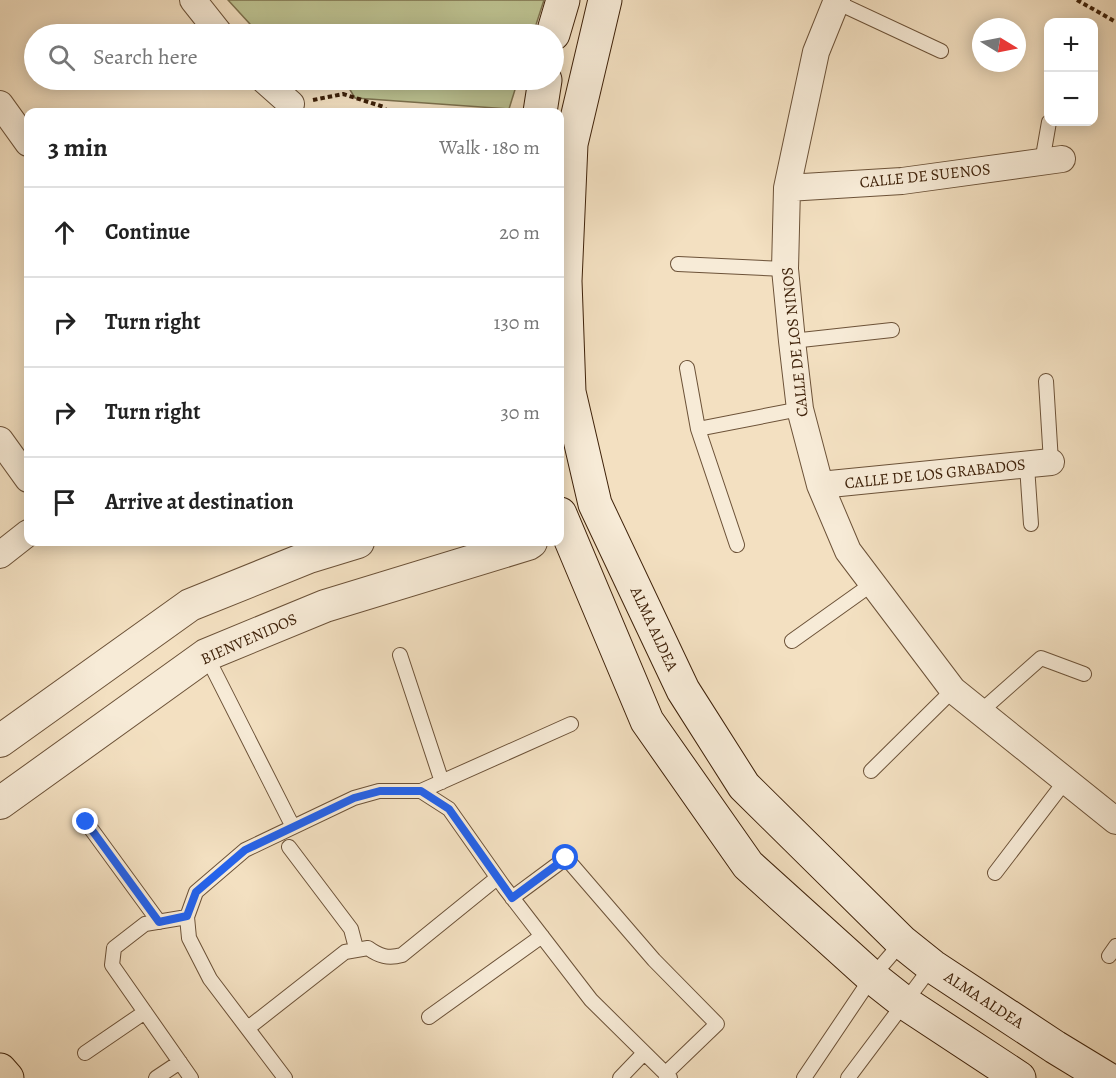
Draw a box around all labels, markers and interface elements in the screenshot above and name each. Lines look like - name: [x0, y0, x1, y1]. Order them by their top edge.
- north arrow: [972, 18, 1026, 72]
- map controls: [1044, 18, 1098, 126]
- button: +: [1044, 18, 1098, 72]
- search box: [24, 24, 564, 90]
- icon: search: [45, 41, 78, 74]
- text: Search here: [93, 42, 198, 72]
- button: −: [1044, 72, 1098, 126]
- text: 3 min: [48, 130, 108, 165]
- text: Walk · 180 m: [439, 134, 540, 161]
- street label: CALLE DE SUENOS: [859, 158, 991, 194]
- icon: ahead: [48, 216, 81, 249]
- text: Continue: [105, 217, 190, 247]
- text: 20 m: [499, 219, 540, 246]
- street label: CALLE DE LOS NINOS: [776, 266, 814, 418]
- icon: right: [48, 306, 81, 339]
- text: Turn right: [105, 307, 201, 337]
- text: 130 m: [494, 309, 540, 336]
- icon: right: [48, 396, 81, 429]
- text: Turn right: [105, 397, 201, 427]
- text: 30 m: [500, 399, 540, 426]
- street label: CALLE DE LOS GRABADOS: [843, 454, 1027, 494]
- icon: arrive: [48, 486, 81, 519]
- text: Arrive at destination: [105, 487, 294, 517]
- street label: ALMA ALDEA: [624, 582, 683, 675]
- street label: BIENVENIDOS: [197, 608, 301, 670]
- route end: [72, 808, 98, 834]
- route start: [552, 844, 578, 870]
- street label: ALMA ALDEA: [939, 966, 1029, 1034]

